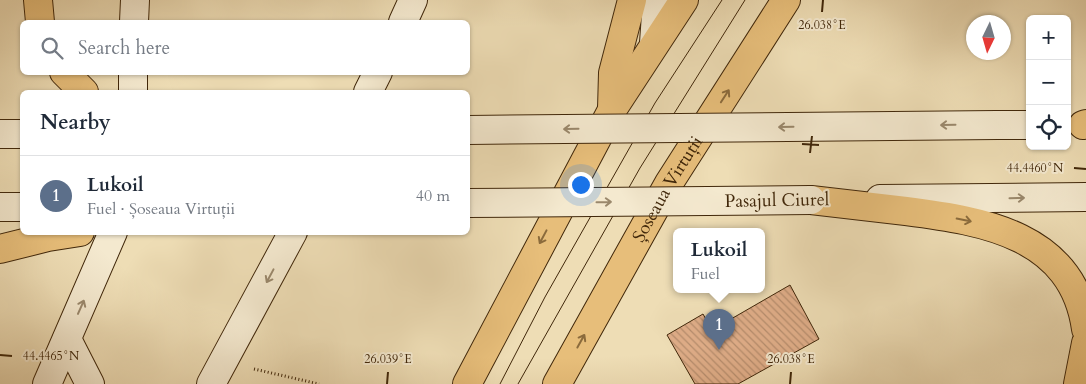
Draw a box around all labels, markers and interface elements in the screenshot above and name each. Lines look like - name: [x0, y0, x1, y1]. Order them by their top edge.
- north arrow: [966, 15, 1011, 60]
- map controls: [1026, 15, 1071, 150]
- button: +: [1026, 15, 1071, 60]
- text: 26.038°E: [798, 17, 846, 33]
- search box: [20, 20, 470, 75]
- icon: search: [38, 34, 66, 62]
- text: Search here: [78, 35, 170, 61]
- button: −: [1026, 60, 1071, 105]
- one-way arrow: [720, 89, 730, 103]
- button: locate: [1026, 105, 1071, 150]
- text: Nearby: [40, 108, 111, 137]
- one-way arrow: [941, 121, 957, 130]
- one-way arrow: [778, 122, 794, 132]
- one-way arrow: [563, 124, 580, 134]
- street label: Șoseaua Virtuții: [626, 131, 709, 247]
- text: 44.4460°N: [1007, 160, 1064, 176]
- text: Lukoil: [87, 172, 144, 198]
- your location: [568, 172, 594, 198]
- text: 1: [52, 185, 60, 207]
- text: 40 m: [416, 185, 450, 207]
- street label: Pasajul Ciurel: [724, 187, 830, 214]
- one-way arrow: [1009, 193, 1025, 203]
- one-way arrow: [595, 197, 611, 207]
- text: Fuel · Șoseaua Virtuții: [87, 198, 235, 220]
- one-way arrow: [955, 216, 971, 225]
- popup: [673, 228, 765, 293]
- one-way arrow: [538, 229, 547, 244]
- text: Lukoil: [691, 237, 747, 263]
- text: Fuel: [691, 263, 720, 285]
- one-way arrow: [265, 268, 275, 283]
- one-way arrow: [76, 300, 86, 315]
- pin: 1: [703, 309, 735, 350]
- one-way arrow: [576, 335, 586, 349]
- text: 44.4465°N: [23, 348, 80, 364]
- text: 26.039°E: [364, 351, 412, 367]
- text: 26.038°E: [767, 351, 815, 367]

